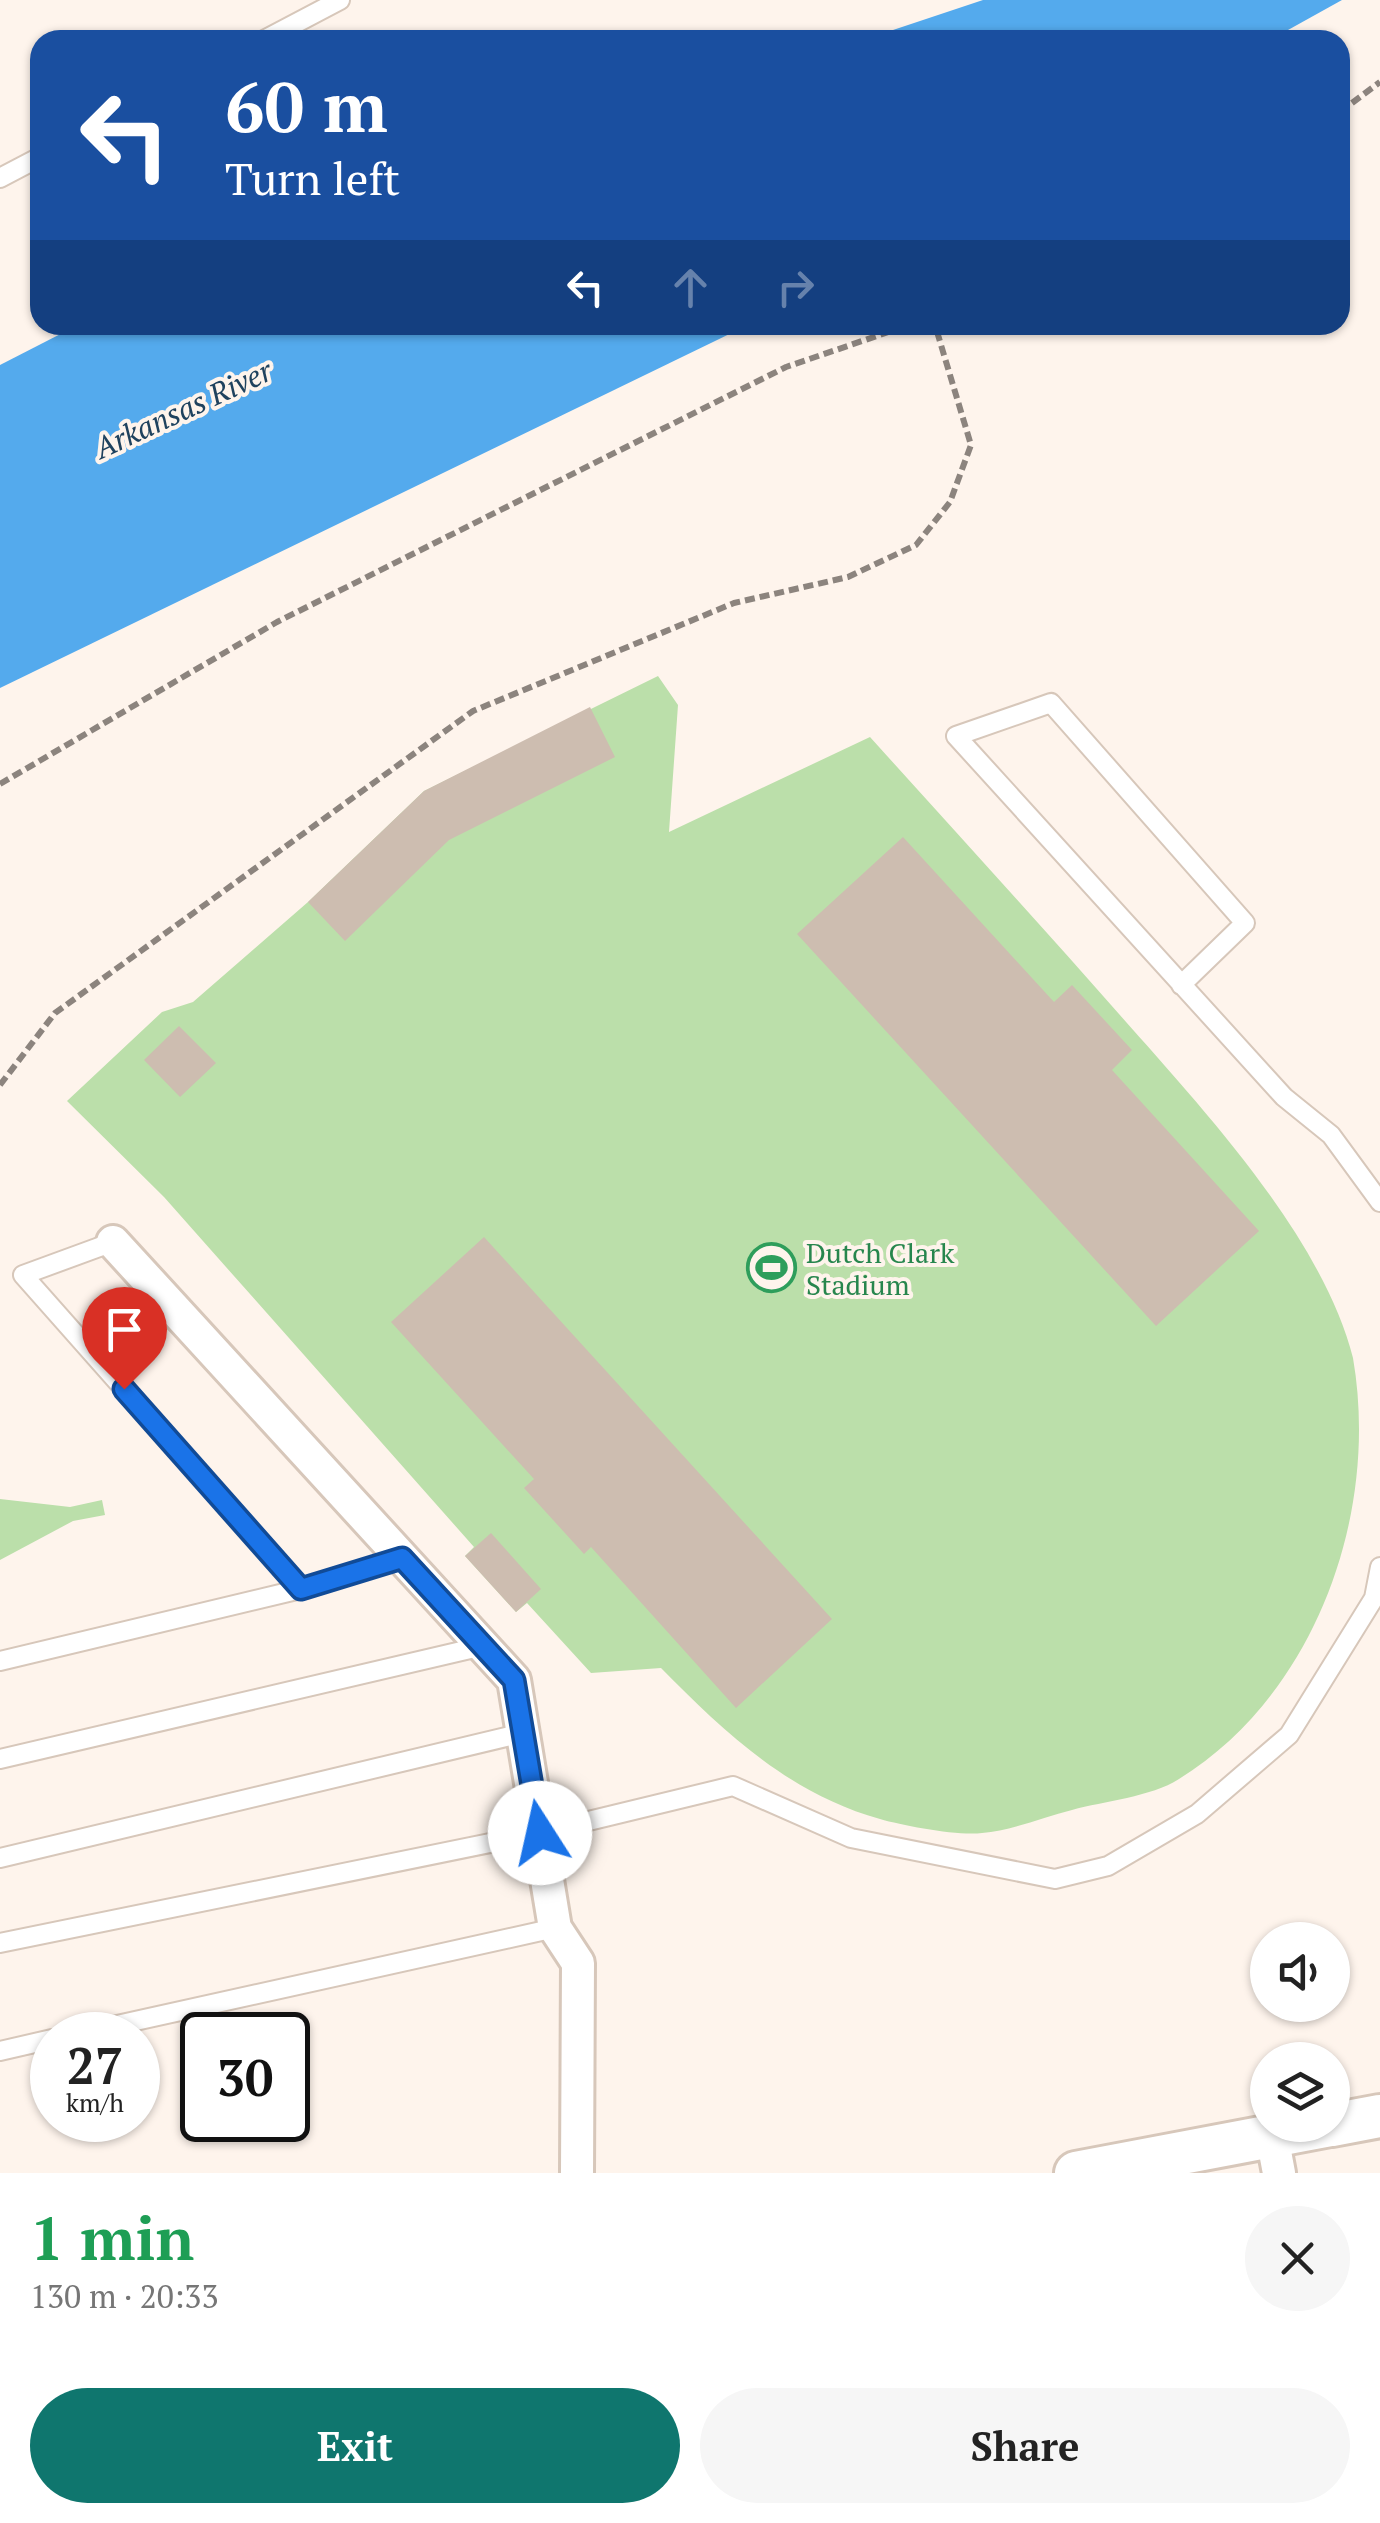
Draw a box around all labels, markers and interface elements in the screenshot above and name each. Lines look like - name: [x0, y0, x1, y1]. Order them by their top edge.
- text: 60 m: [225, 59, 388, 152]
- icon: left: [60, 70, 190, 200]
- text: Turn left: [225, 148, 400, 208]
- icon: left: [558, 260, 613, 315]
- icon: ahead: [663, 260, 718, 315]
- icon: right: [768, 260, 823, 315]
- water label: Arkansas River: [86, 350, 280, 468]
- place label: Dutch Clark Stadium: [806, 1234, 955, 1303]
- sports icon: Dutch Clark Stadium: [745, 1242, 797, 1294]
- pin: [82, 1287, 167, 1390]
- icon: arrive: [97, 1302, 152, 1357]
- position arrow: [488, 1781, 592, 1885]
- map controls: [1250, 1922, 1350, 2142]
- button: sound: [1250, 1922, 1350, 2022]
- speed limit sign: 30: [180, 2012, 310, 2142]
- text: 27: [67, 2032, 123, 2098]
- button: layers: [1250, 2042, 1350, 2142]
- text: km/h: [66, 2086, 124, 2119]
- text: 1 min: [30, 2198, 194, 2277]
- button: close: [1245, 2206, 1350, 2311]
- text: 130 m · 20:33: [30, 2275, 218, 2317]
- button: Exit: [30, 2388, 680, 2503]
- button: Share: [700, 2388, 1350, 2503]

